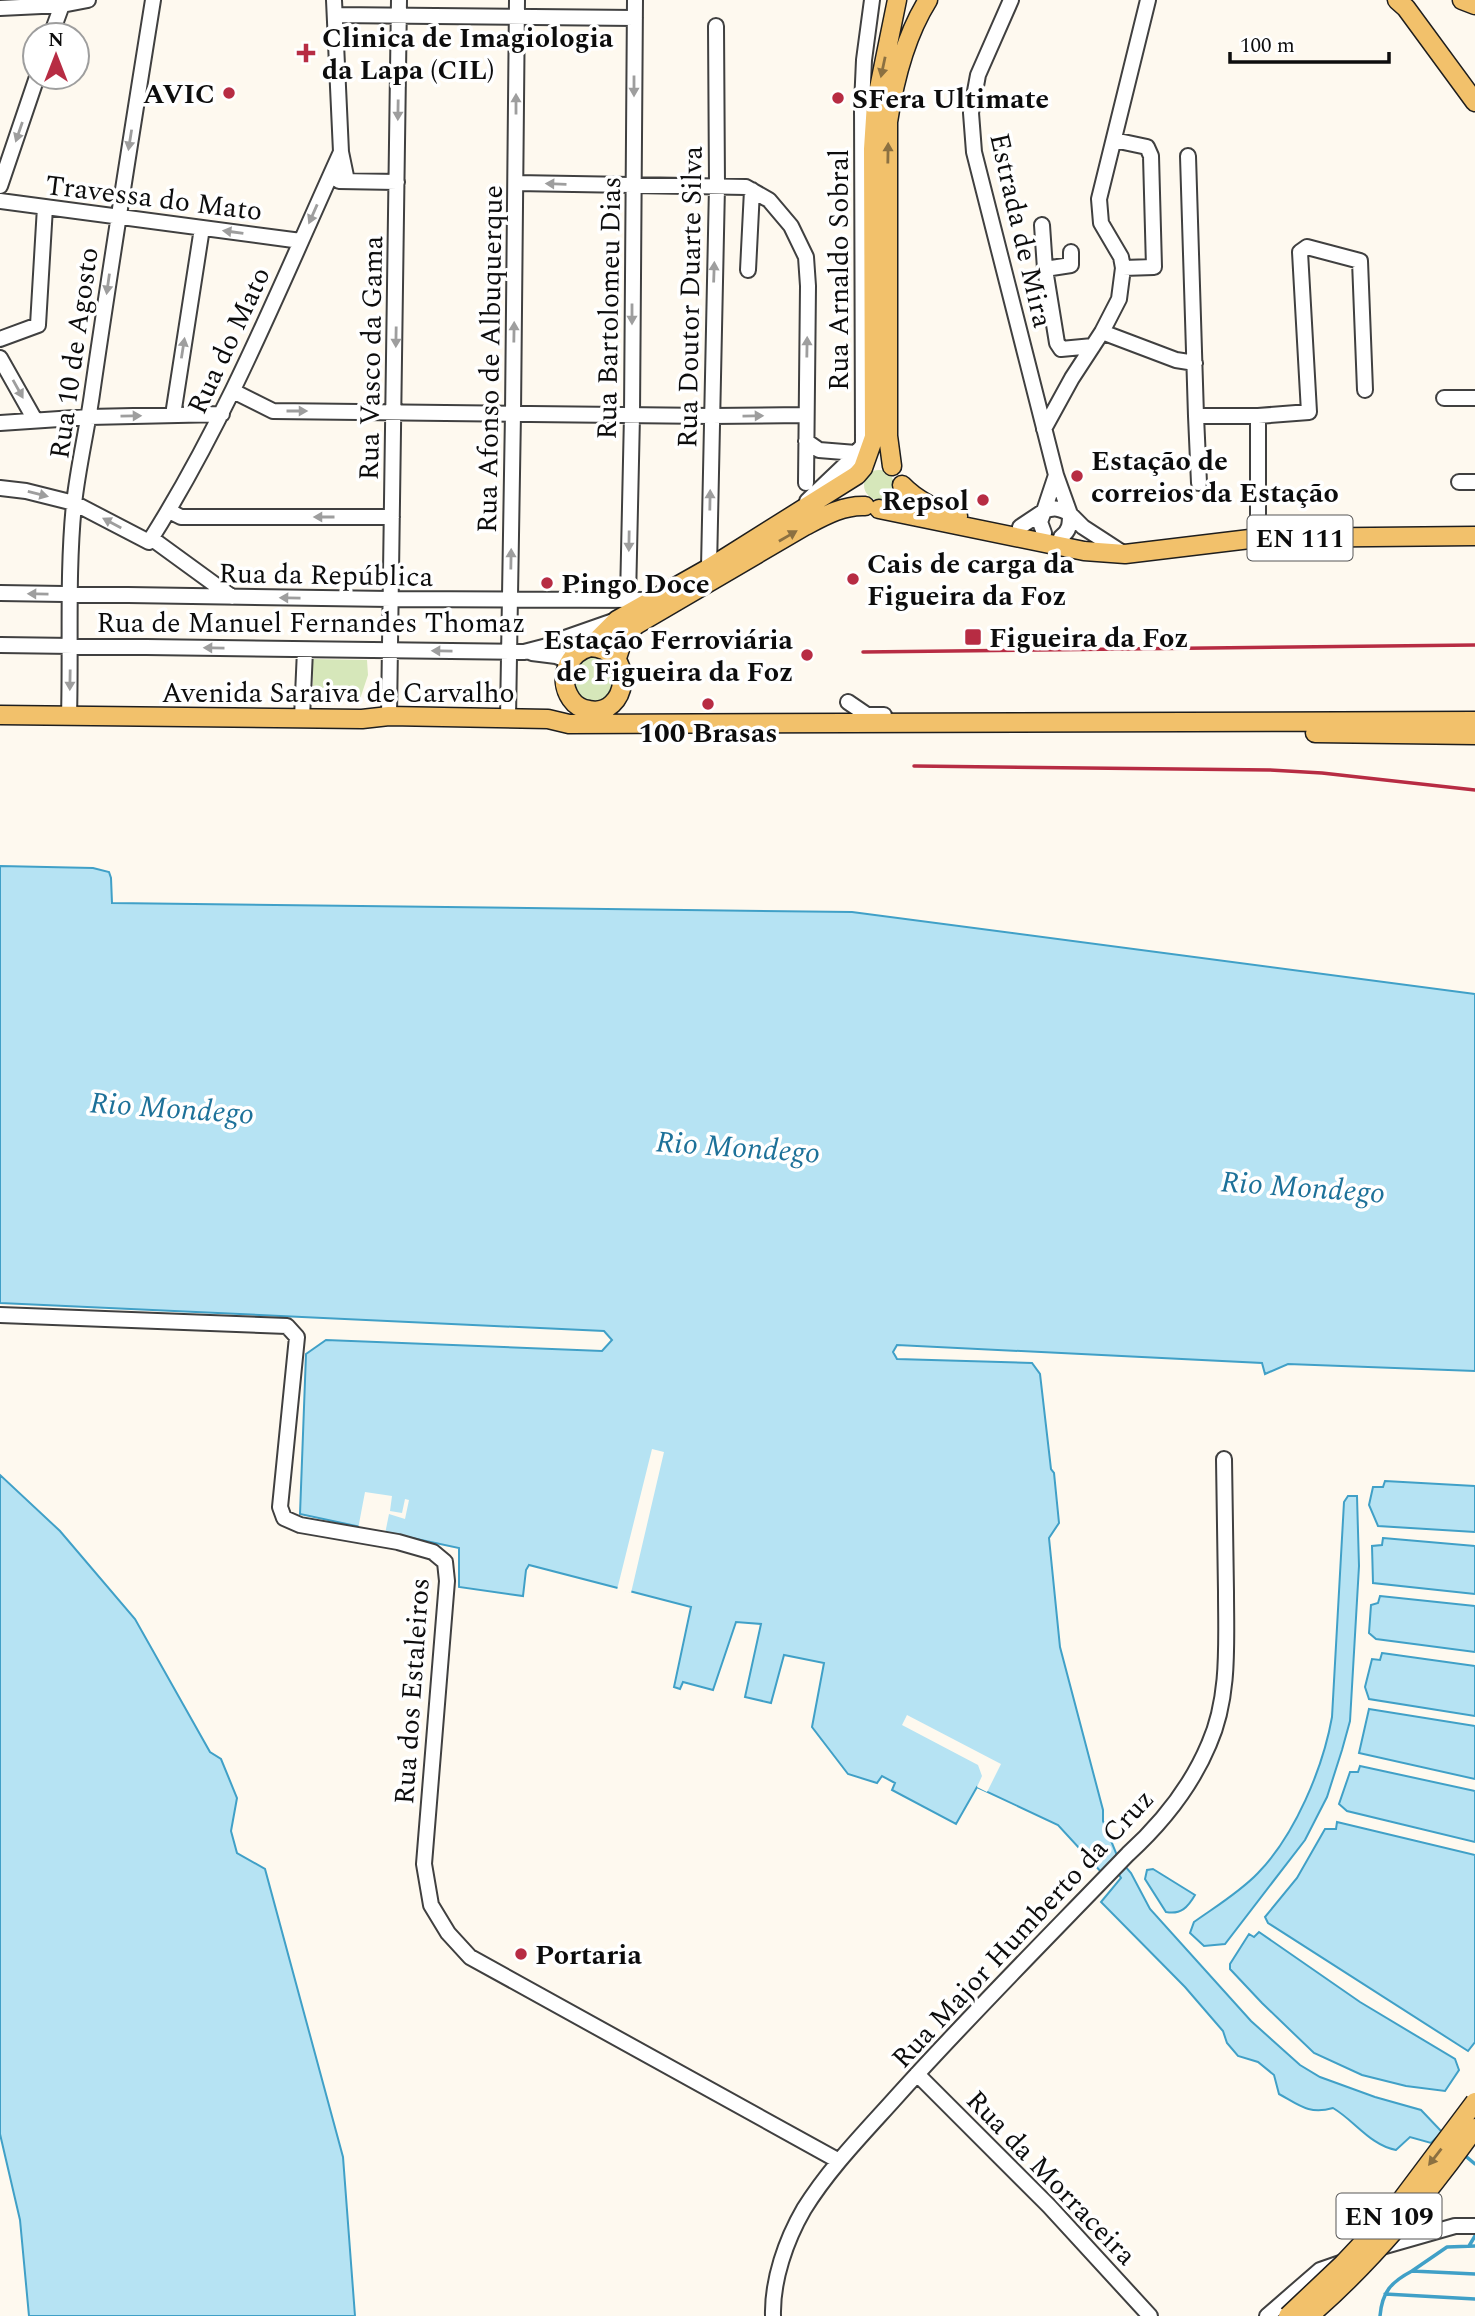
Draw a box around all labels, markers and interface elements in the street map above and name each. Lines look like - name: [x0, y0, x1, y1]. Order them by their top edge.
- place label: Clinica de Imagiologia da Lapa (CIL): [322, 17, 614, 92]
- north arrow: [21, 21, 91, 91]
- scale bar: [1230, 21, 1389, 65]
- text: N: [48, 26, 64, 55]
- text: 100 m: [1240, 30, 1295, 62]
- marker: Clinica de Imagiologia da Lapa (CIL): [296, 43, 316, 63]
- one-way arrow: [878, 56, 889, 78]
- place label: AVIC: [143, 73, 215, 116]
- one-way arrow: [628, 75, 640, 97]
- place label: SFera Ultimate: [852, 78, 1049, 121]
- marker: AVIC: [221, 85, 237, 101]
- marker: SFera Ultimate: [830, 90, 846, 106]
- one-way arrow: [510, 93, 522, 115]
- one-way arrow: [392, 99, 404, 121]
- one-way arrow: [13, 121, 23, 142]
- one-way arrow: [124, 129, 135, 151]
- street label: Estrada de Mira: [977, 129, 1064, 332]
- one-way arrow: [882, 141, 894, 163]
- street label: Rua Doutor Duarte Silva: [666, 145, 715, 449]
- street label: Rua Arnaldo Sobral: [818, 149, 861, 391]
- street label: Travessa do Mato: [43, 164, 265, 233]
- street label: Rua Bartolomeu Dias: [586, 176, 633, 440]
- one-way arrow: [545, 178, 567, 190]
- street label: Rua Afonso de Albuquerque: [466, 185, 515, 533]
- one-way arrow: [307, 204, 319, 224]
- one-way arrow: [222, 226, 244, 237]
- street label: Rua Vasco da Gama: [348, 235, 395, 481]
- street label: Rua 10 de Agosto: [38, 244, 111, 462]
- street label: Rua do Mato: [176, 260, 282, 421]
- one-way arrow: [709, 261, 720, 283]
- one-way arrow: [102, 273, 113, 295]
- one-way arrow: [627, 303, 638, 325]
- one-way arrow: [508, 320, 520, 342]
- one-way arrow: [390, 327, 402, 349]
- one-way arrow: [801, 336, 813, 358]
- one-way arrow: [178, 337, 189, 359]
- one-way arrow: [12, 379, 24, 399]
- one-way arrow: [286, 406, 308, 417]
- one-way arrow: [742, 410, 764, 422]
- one-way arrow: [120, 411, 142, 422]
- place label: Estação de correios da Estação: [1091, 440, 1339, 515]
- marker: Estação de correios da Estação: [1069, 468, 1085, 484]
- place label: Repsol: [882, 480, 969, 523]
- one-way arrow: [704, 488, 716, 510]
- one-way arrow: [27, 489, 49, 500]
- marker: Repsol: [975, 492, 991, 508]
- one-way arrow: [313, 511, 335, 523]
- road number: EN 111: [1248, 516, 1352, 560]
- one-way arrow: [101, 517, 121, 529]
- one-way arrow: [623, 530, 635, 552]
- one-way arrow: [778, 530, 797, 542]
- place label: Cais de carga da Figueira da Foz: [867, 543, 1075, 618]
- one-way arrow: [505, 548, 517, 570]
- street label: Rua da República: [218, 552, 434, 599]
- place label: Pingo Doce: [561, 563, 710, 606]
- marker: Cais de carga da Figueira da Foz: [845, 571, 861, 587]
- marker: Pingo Doce: [539, 575, 555, 591]
- one-way arrow: [27, 588, 49, 600]
- one-way arrow: [279, 592, 301, 604]
- street label: Rua de Manuel Fernandes Thomaz: [96, 602, 526, 645]
- place label: Figueira da Foz: [989, 617, 1188, 660]
- place label: Estação Ferroviária de Figueira da Foz: [543, 619, 794, 694]
- marker: Figueira da Foz: [963, 627, 983, 647]
- one-way arrow: [203, 642, 225, 654]
- one-way arrow: [430, 645, 452, 657]
- marker: Estação Ferroviária de Figueira da Foz: [799, 647, 815, 663]
- one-way arrow: [65, 670, 76, 692]
- street label: Avenida Saraiva de Carvalho: [161, 672, 515, 715]
- marker: 100 Brasas: [700, 696, 716, 712]
- place label: 100 Brasas: [638, 712, 778, 755]
- water label: Rio Mondego: [88, 1080, 256, 1138]
- water label: Rio Mondego: [654, 1119, 822, 1177]
- water label: Rio Mondego: [1219, 1159, 1387, 1217]
- street label: Rua dos Estaleiros: [383, 1576, 442, 1806]
- street label: Rua Major Humberto da Cruz: [881, 1779, 1165, 2079]
- place label: Portaria: [535, 1934, 642, 1977]
- marker: Portaria: [513, 1946, 529, 1962]
- street label: Rua da Morraceira: [955, 2080, 1147, 2276]
- one-way arrow: [1427, 2148, 1442, 2166]
- road number: EN 109: [1336, 2194, 1442, 2238]

